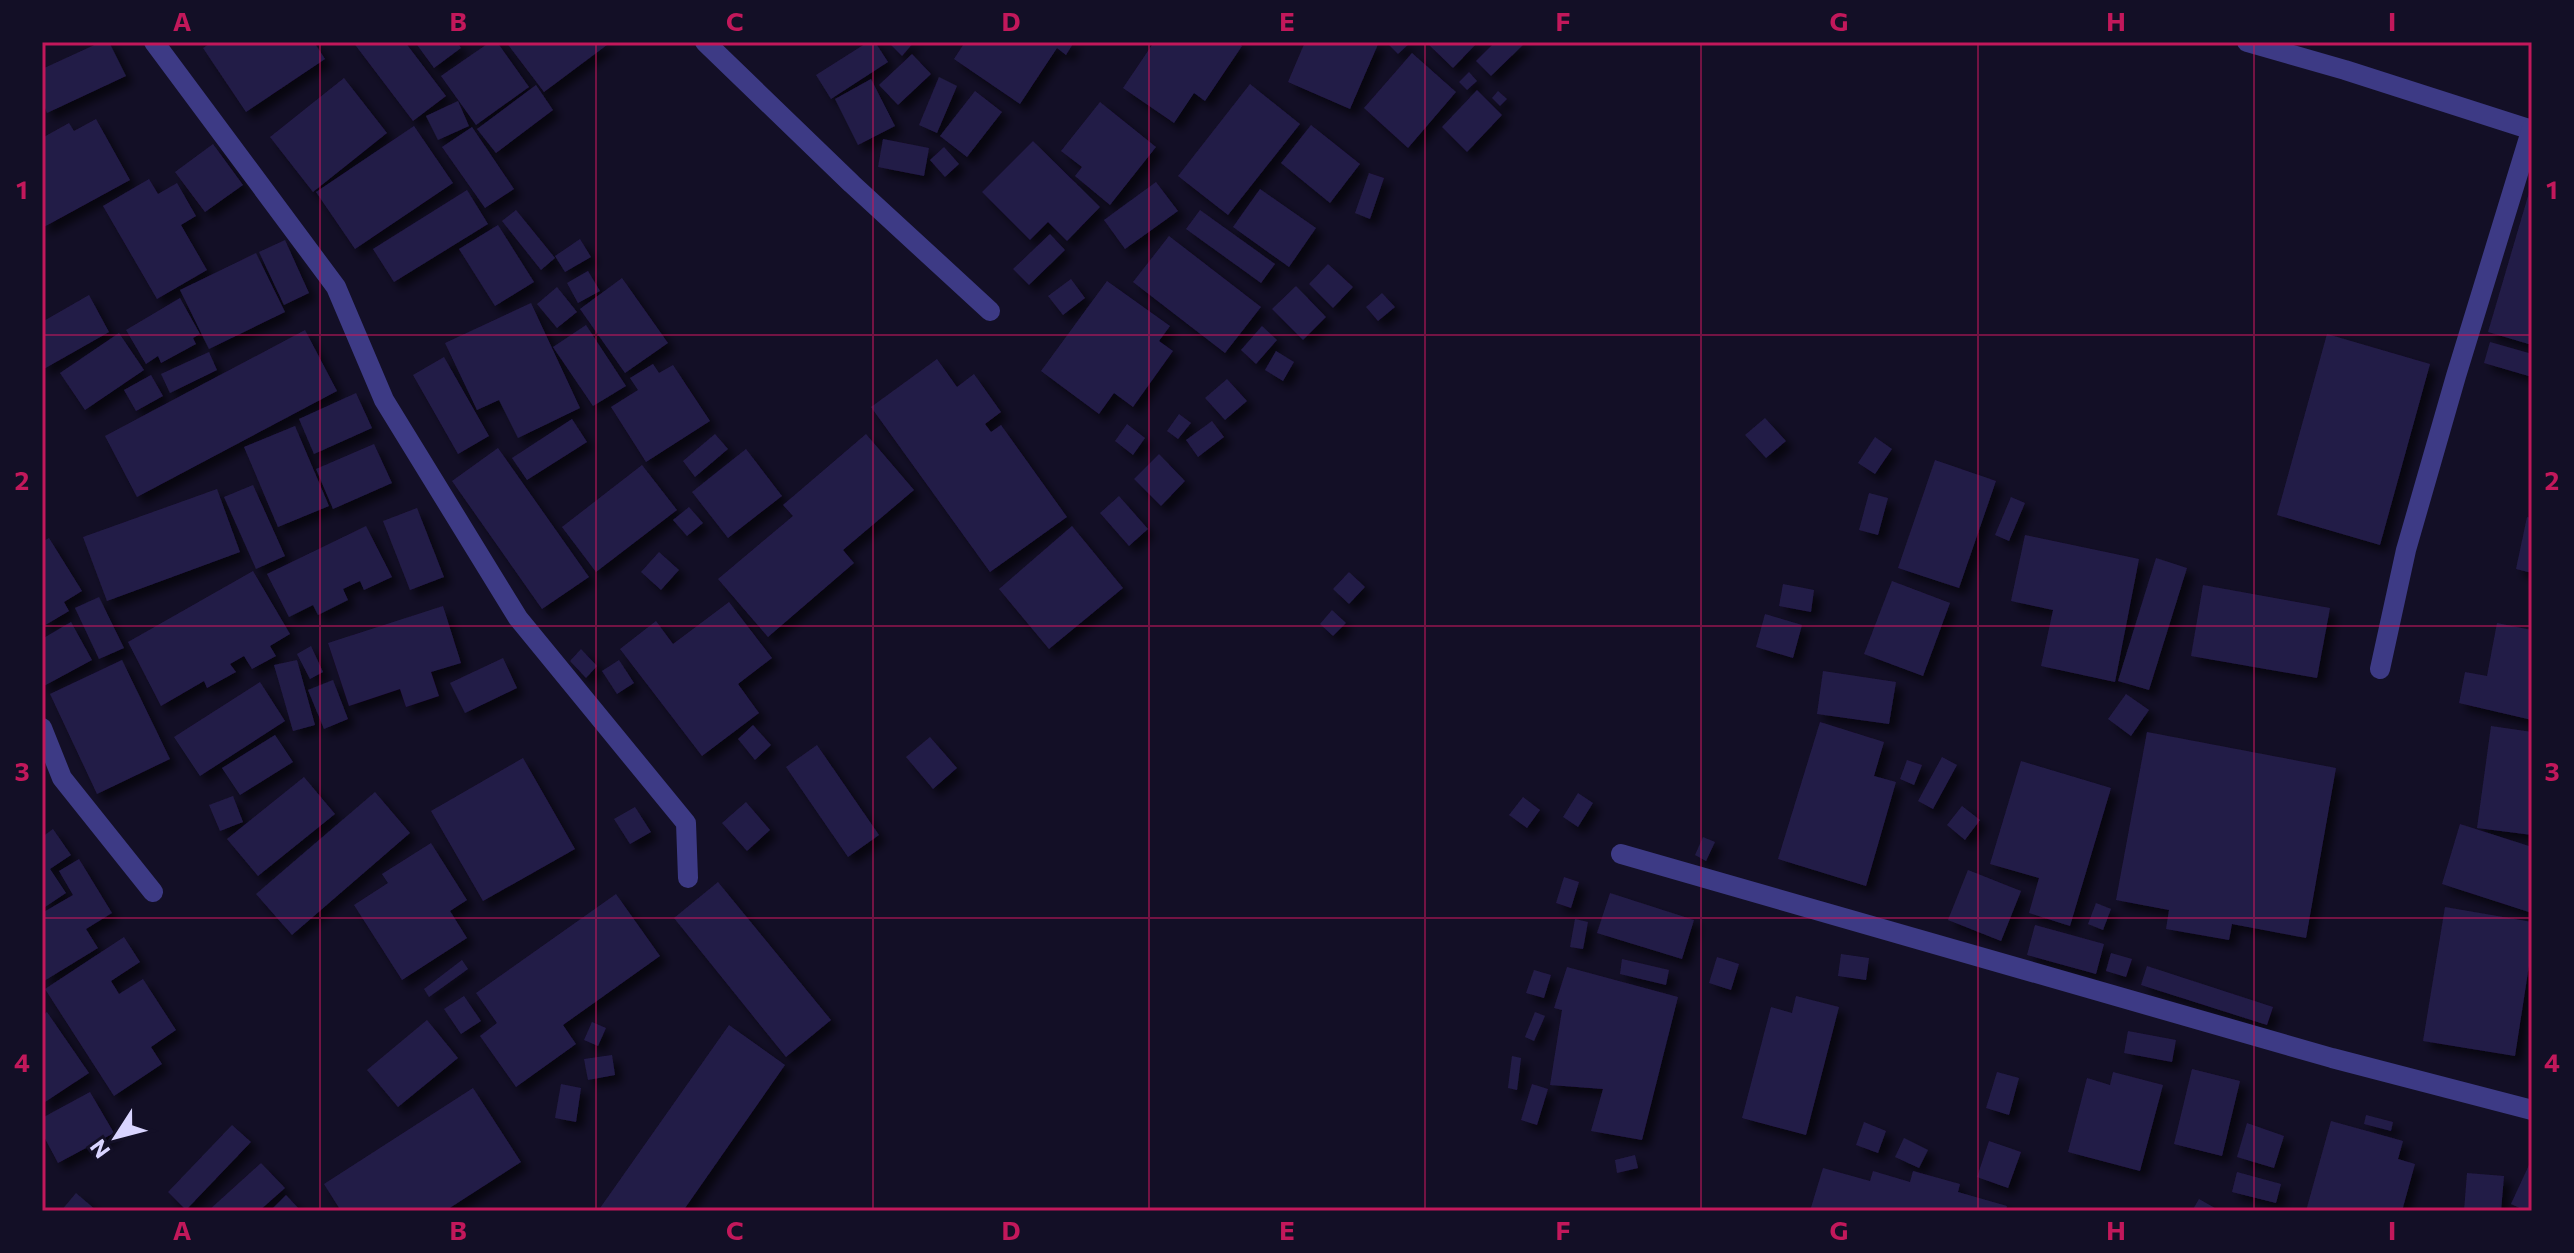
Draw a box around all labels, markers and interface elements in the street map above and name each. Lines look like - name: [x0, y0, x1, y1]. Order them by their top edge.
- text: A: [173, 5, 192, 36]
- text: B: [449, 5, 467, 36]
- text: C: [726, 5, 744, 36]
- text: D: [1001, 5, 1021, 36]
- text: E: [1279, 5, 1295, 36]
- text: F: [1555, 5, 1571, 36]
- text: G: [1830, 5, 1848, 36]
- text: H: [2106, 5, 2126, 36]
- text: I: [2388, 5, 2396, 36]
- text: 1: [16, 173, 28, 204]
- text: 1: [2546, 173, 2558, 204]
- text: 2: [15, 464, 29, 495]
- text: 2: [2545, 464, 2559, 495]
- text: 3: [14, 755, 30, 786]
- text: 3: [2544, 755, 2560, 786]
- text: 4: [14, 1046, 30, 1077]
- text: 4: [2544, 1046, 2560, 1077]
- north arrow: [76, 1097, 156, 1177]
- text: N: [84, 1134, 115, 1164]
- text: A: [173, 1214, 192, 1245]
- text: B: [449, 1214, 467, 1245]
- text: C: [726, 1214, 744, 1245]
- text: D: [1001, 1214, 1021, 1245]
- text: E: [1279, 1214, 1295, 1245]
- text: F: [1555, 1214, 1571, 1245]
- text: G: [1830, 1214, 1848, 1245]
- text: H: [2106, 1214, 2126, 1245]
- text: I: [2388, 1214, 2396, 1245]

